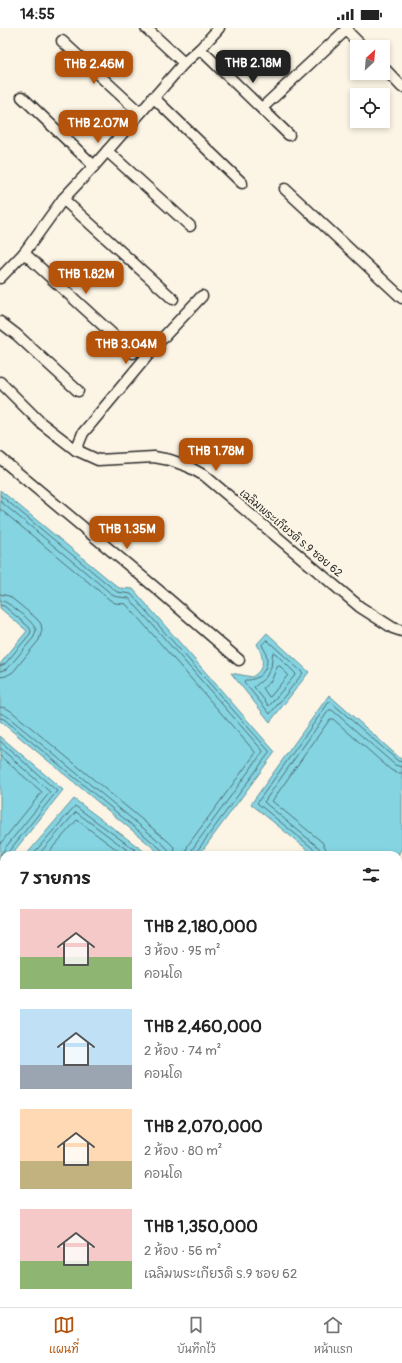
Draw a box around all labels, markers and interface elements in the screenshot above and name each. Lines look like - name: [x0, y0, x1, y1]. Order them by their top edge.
- text: 14:55: [20, 5, 55, 24]
- north arrow: [350, 40, 390, 80]
- map controls: [350, 40, 390, 128]
- pin: THB 2.18M: [207, 50, 299, 84]
- pin: THB 2.46M: [48, 51, 140, 85]
- text: THB 2.18M: [225, 55, 281, 71]
- text: THB 2.46M: [64, 56, 124, 72]
- button: locate: [350, 88, 390, 128]
- pin: THB 2.07M: [52, 110, 144, 144]
- text: THB 2.07M: [68, 115, 128, 131]
- pin: THB 1.82M: [40, 261, 132, 295]
- text: THB 1.82M: [58, 266, 114, 282]
- pin: THB 3.04M: [80, 331, 172, 365]
- text: THB 3.04M: [95, 336, 157, 352]
- pin: THB 1.78M: [170, 438, 262, 472]
- text: THB 1.78M: [188, 443, 244, 459]
- street label: เฉลิมพระเกียรติ ร.9 ซอย 62: [237, 486, 345, 580]
- pin: THB 1.35M: [81, 516, 173, 550]
- text: THB 1.35M: [98, 521, 156, 537]
- icon: filters: [360, 864, 382, 886]
- text: 7 รายการ: [20, 868, 91, 889]
- text: THB 2,180,000: [144, 916, 257, 937]
- icon: home: [52, 925, 100, 973]
- text: 3 ห้อง · 95 m²: [144, 943, 221, 959]
- text: คอนโด: [144, 966, 182, 982]
- text: THB 2,460,000: [144, 1016, 262, 1037]
- icon: home: [52, 1025, 100, 1073]
- text: 2 ห้อง · 74 m²: [144, 1043, 221, 1059]
- text: คอนโด: [144, 1066, 182, 1082]
- text: THB 2,070,000: [144, 1116, 263, 1137]
- icon: home: [52, 1125, 100, 1173]
- text: 2 ห้อง · 80 m²: [144, 1143, 222, 1159]
- text: คอนโด: [144, 1166, 182, 1182]
- text: THB 1,350,000: [144, 1216, 258, 1237]
- icon: home: [52, 1225, 100, 1273]
- text: 2 ห้อง · 56 m²: [144, 1243, 221, 1259]
- text: เฉลิมพระเกียรติ ร.9 ซอย 62: [144, 1266, 297, 1282]
- tab: แผนที่: [49, 1314, 79, 1357]
- tab: บันทึกไว้: [177, 1314, 216, 1357]
- tab: หน้าแรก: [314, 1314, 353, 1357]

